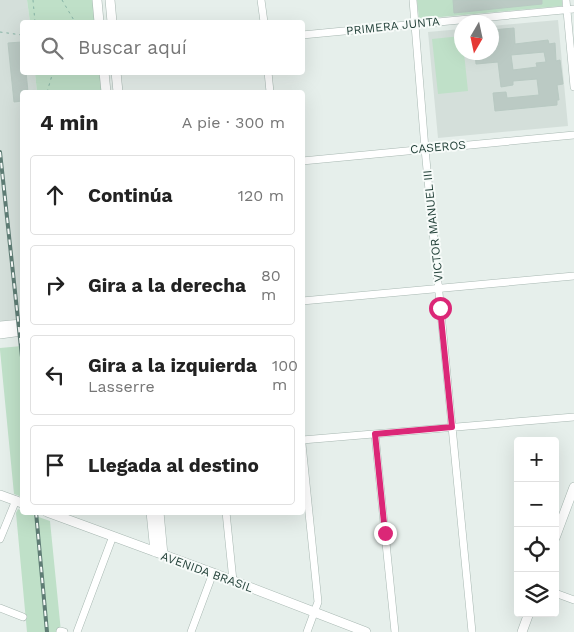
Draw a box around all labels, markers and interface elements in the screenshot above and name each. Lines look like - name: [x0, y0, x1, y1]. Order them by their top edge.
- street label: PRIMERA JUNTA: [345, 14, 441, 38]
- north arrow: [454, 15, 499, 60]
- search box: [20, 20, 305, 75]
- icon: search: [38, 34, 66, 62]
- text: Buscar aquí: [78, 36, 187, 59]
- text: 4 min: [40, 110, 98, 135]
- text: A pie · 300 m: [182, 113, 285, 132]
- street label: CASEROS: [410, 138, 466, 156]
- street label: VICTOR MANUEL III: [420, 169, 446, 283]
- icon: ahead: [41, 181, 69, 209]
- text: Continúa: [88, 184, 172, 207]
- text: 120 m: [238, 186, 284, 205]
- text: 80 m: [261, 266, 281, 304]
- icon: right: [41, 271, 69, 299]
- text: Gira a la derecha: [88, 274, 246, 297]
- route start: [429, 297, 452, 320]
- text: Gira a la izquierda: [88, 354, 257, 377]
- text: 100 m: [272, 356, 298, 394]
- icon: left: [41, 361, 69, 389]
- text: Lasserre: [88, 377, 155, 396]
- map controls: [514, 437, 559, 617]
- button: +: [514, 437, 559, 482]
- icon: arrive: [41, 451, 69, 479]
- text: Llegada al destino: [88, 454, 259, 477]
- button: −: [514, 482, 559, 527]
- route end: [374, 522, 397, 545]
- button: locate: [514, 527, 559, 572]
- street label: AVENIDA BRASIL: [159, 549, 255, 595]
- button: layers: [514, 572, 559, 617]

